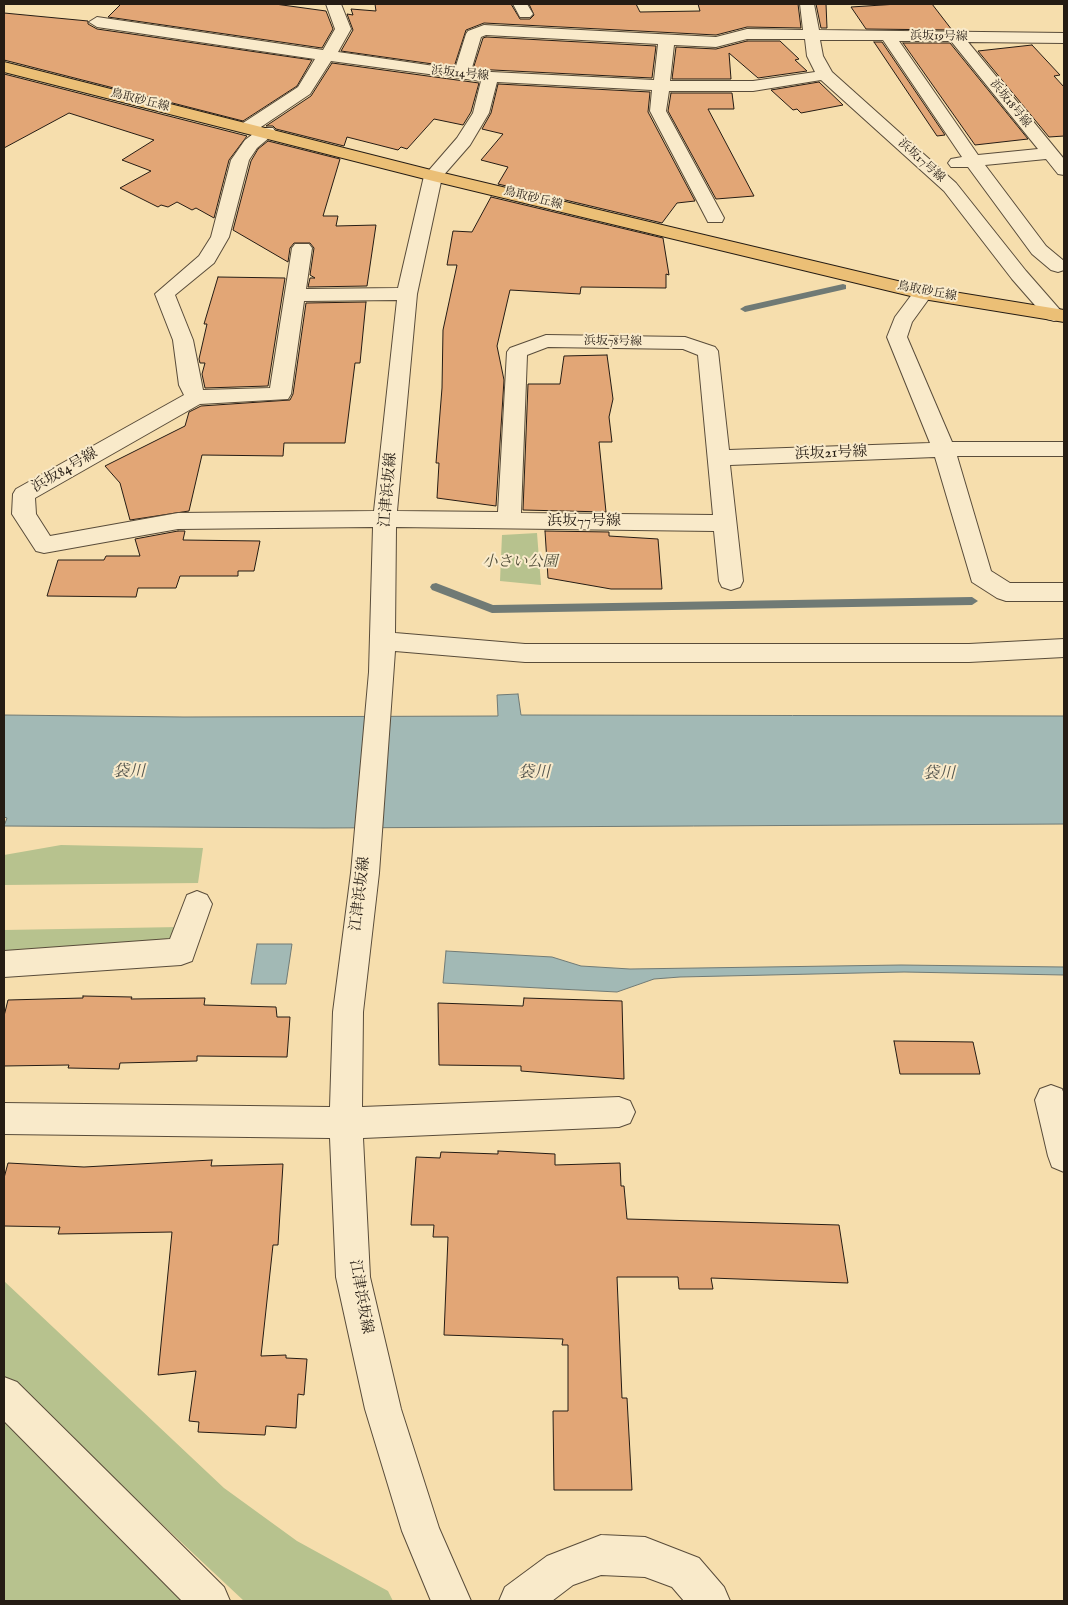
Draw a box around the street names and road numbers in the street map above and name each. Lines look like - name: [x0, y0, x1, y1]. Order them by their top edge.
- street label: 浜坂19号線: [910, 29, 968, 45]
- street label: 浜坂14号線: [430, 64, 490, 84]
- street label: 浜坂18号線: [986, 77, 1034, 131]
- street label: 鳥取砂丘線: [109, 87, 171, 115]
- street label: 浜坂17号線: [895, 136, 947, 186]
- street label: 鳥取砂丘線: [502, 185, 564, 213]
- street label: 鳥取砂丘線: [896, 279, 958, 305]
- street label: 浜坂78号線: [584, 334, 642, 350]
- street label: 浜坂21号線: [794, 444, 868, 464]
- street label: 浜坂84号線: [29, 445, 101, 497]
- street label: 江津浜坂線: [377, 452, 401, 528]
- street label: 浜坂77号線: [547, 513, 621, 531]
- street label: 江津浜坂線: [347, 856, 375, 932]
- street label: 江津浜坂線: [345, 1259, 375, 1335]

